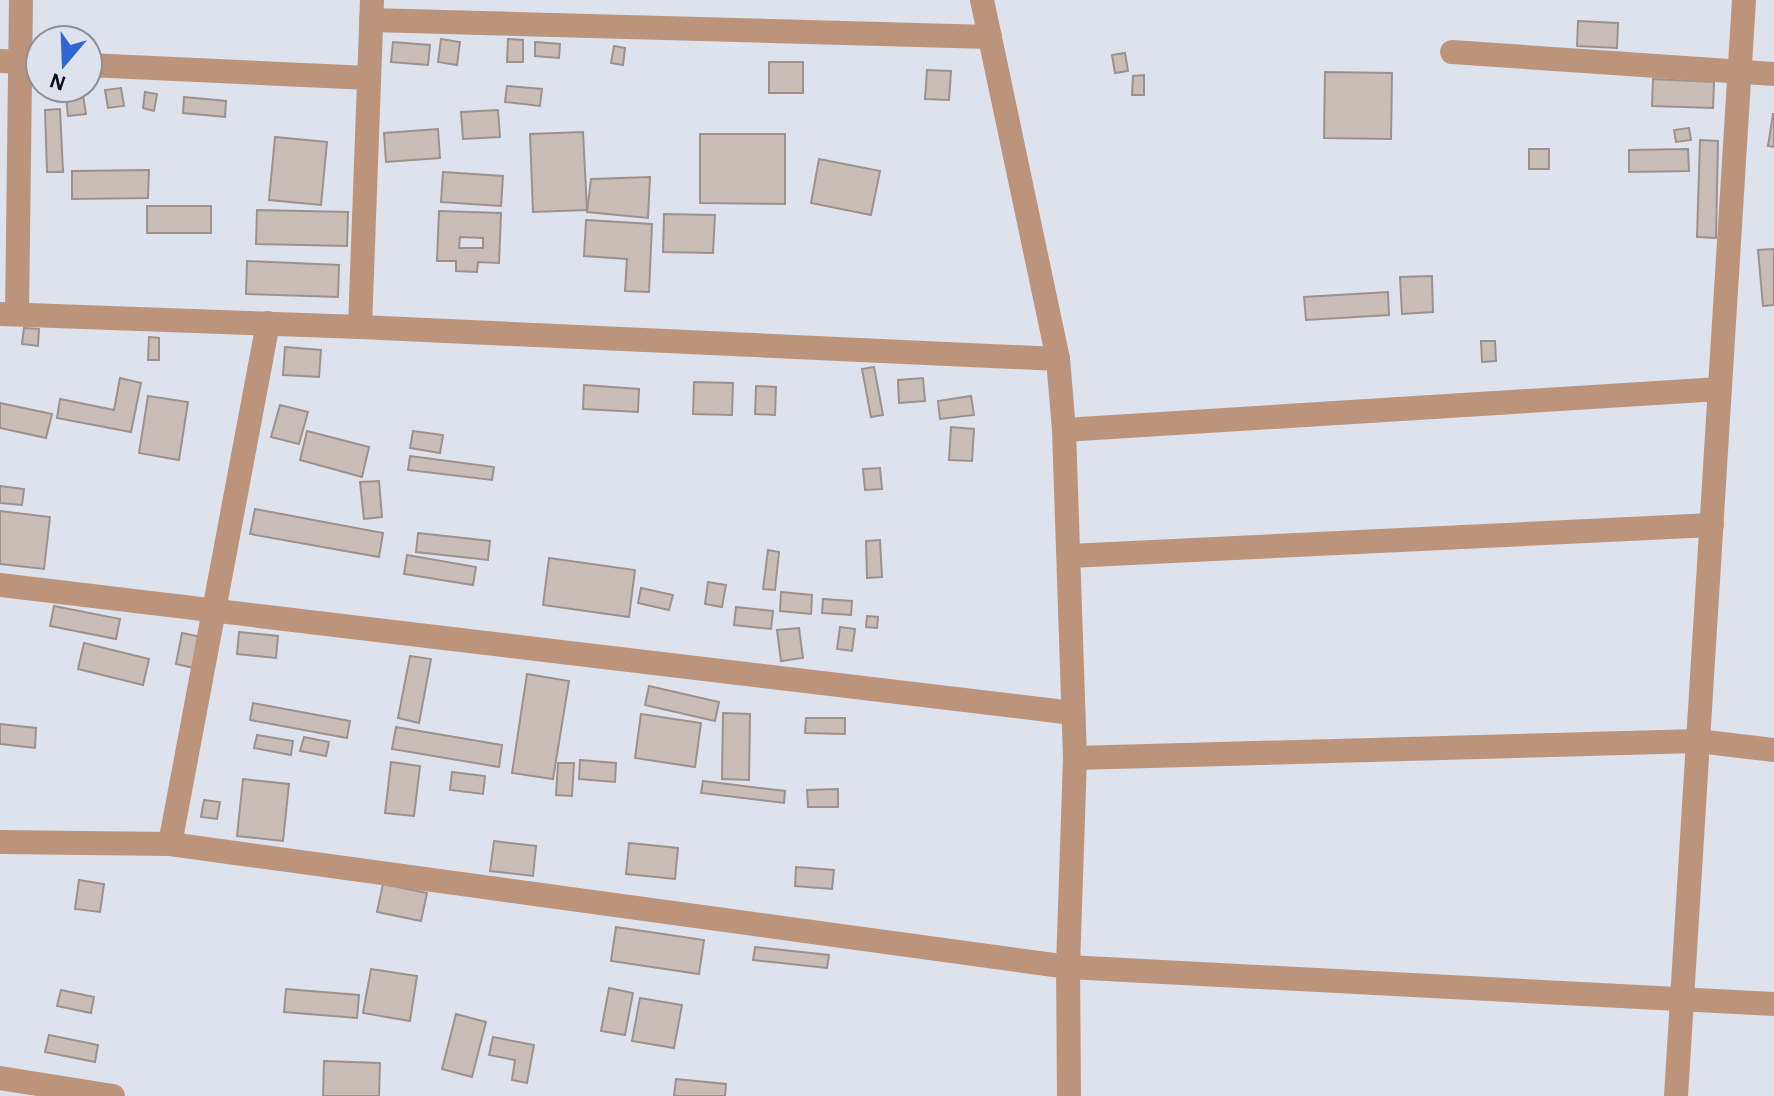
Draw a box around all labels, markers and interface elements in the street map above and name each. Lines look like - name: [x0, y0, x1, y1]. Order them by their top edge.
- north arrow: [24, 24, 104, 104]
- text: N: [47, 69, 69, 95]

